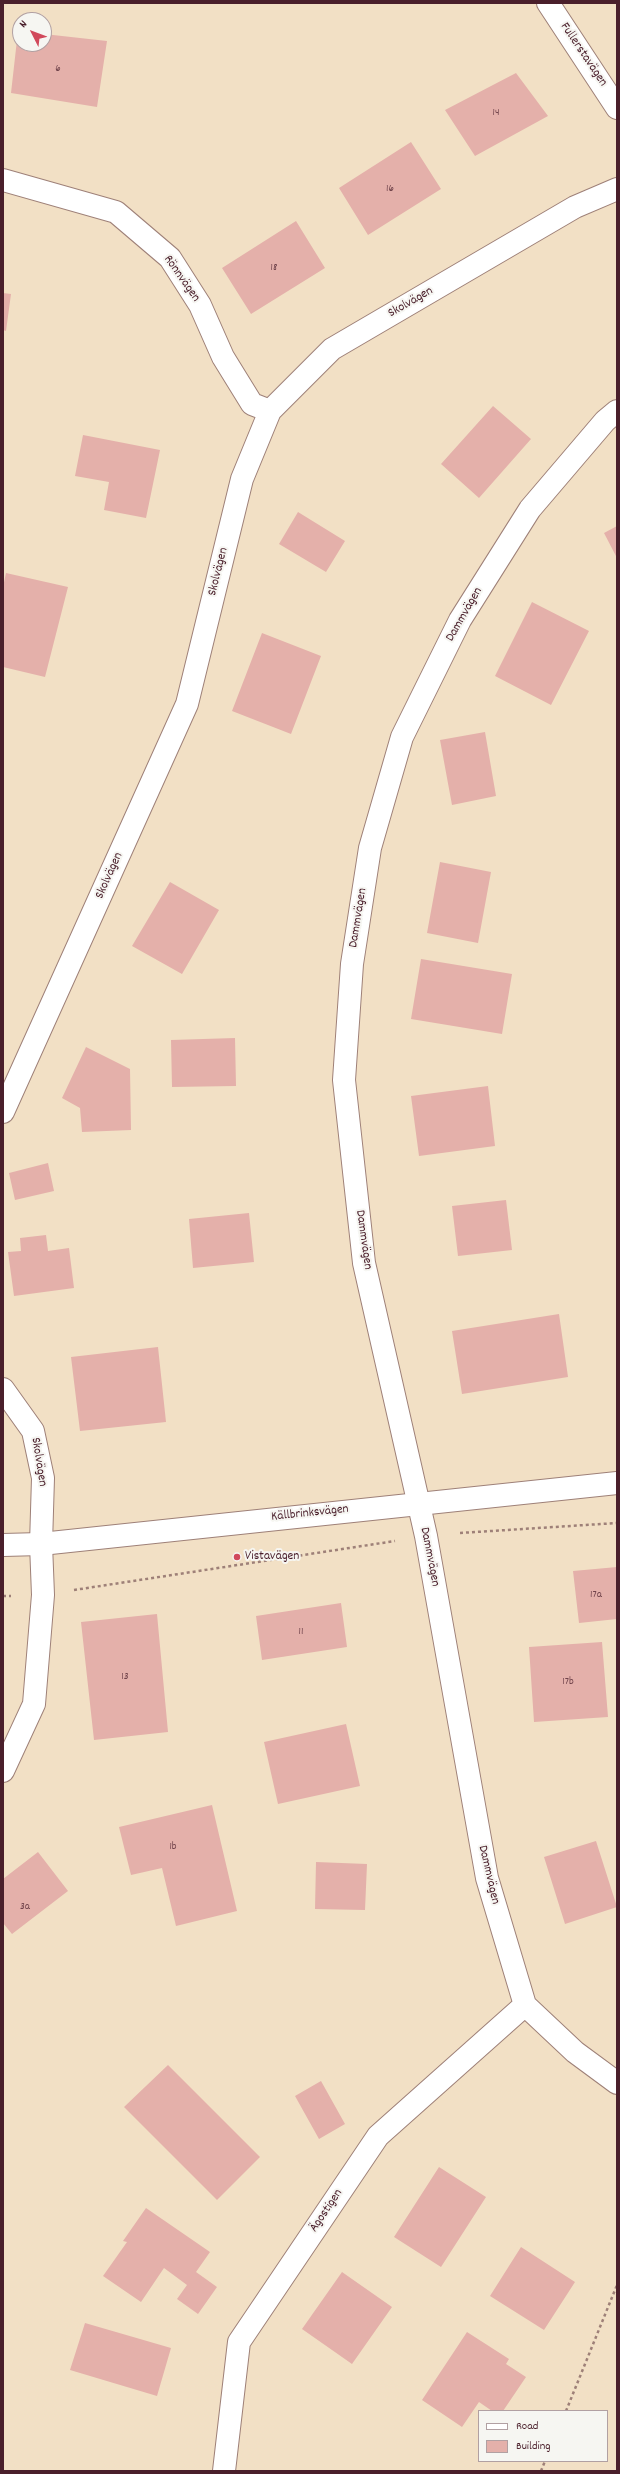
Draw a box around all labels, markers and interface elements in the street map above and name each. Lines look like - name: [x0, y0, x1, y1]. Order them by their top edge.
- north arrow: [12, 12, 52, 52]
- text: N: [16, 17, 32, 32]
- street label: Fullerstavägen: [556, 20, 610, 90]
- house number: 6: [55, 62, 61, 76]
- house number: 14: [493, 106, 499, 120]
- house number: 16: [386, 182, 394, 196]
- street label: Rönnvägen: [159, 253, 203, 305]
- house number: 18: [271, 261, 277, 275]
- street label: Skolvägen: [386, 284, 436, 322]
- street label: Skolvägen: [205, 546, 233, 598]
- street label: Dammvägen: [443, 585, 487, 645]
- street label: Skolvägen: [93, 850, 127, 902]
- street label: Dammvägen: [347, 887, 371, 949]
- street label: Dammvägen: [351, 1209, 375, 1271]
- street label: Skolvägen: [26, 1436, 50, 1488]
- street label: Källbrinksvägen: [271, 1502, 349, 1526]
- street label: Dammvägen: [416, 1526, 442, 1588]
- place label: Vistavägen: [245, 1549, 299, 1565]
- marker: Vistavägen: [232, 1552, 242, 1562]
- house number: 17a: [590, 1588, 602, 1602]
- house number: 11: [299, 1625, 303, 1639]
- house number: 13: [121, 1670, 129, 1684]
- house number: 17b: [562, 1675, 574, 1689]
- house number: 1b: [169, 1840, 177, 1854]
- street label: Dammvägen: [474, 1844, 502, 1906]
- house number: 3a: [20, 1900, 30, 1914]
- street label: Ägostigen: [307, 2187, 347, 2235]
- legend: [478, 2410, 608, 2462]
- text: Road: [516, 2418, 538, 2435]
- text: Building: [516, 2438, 551, 2455]

